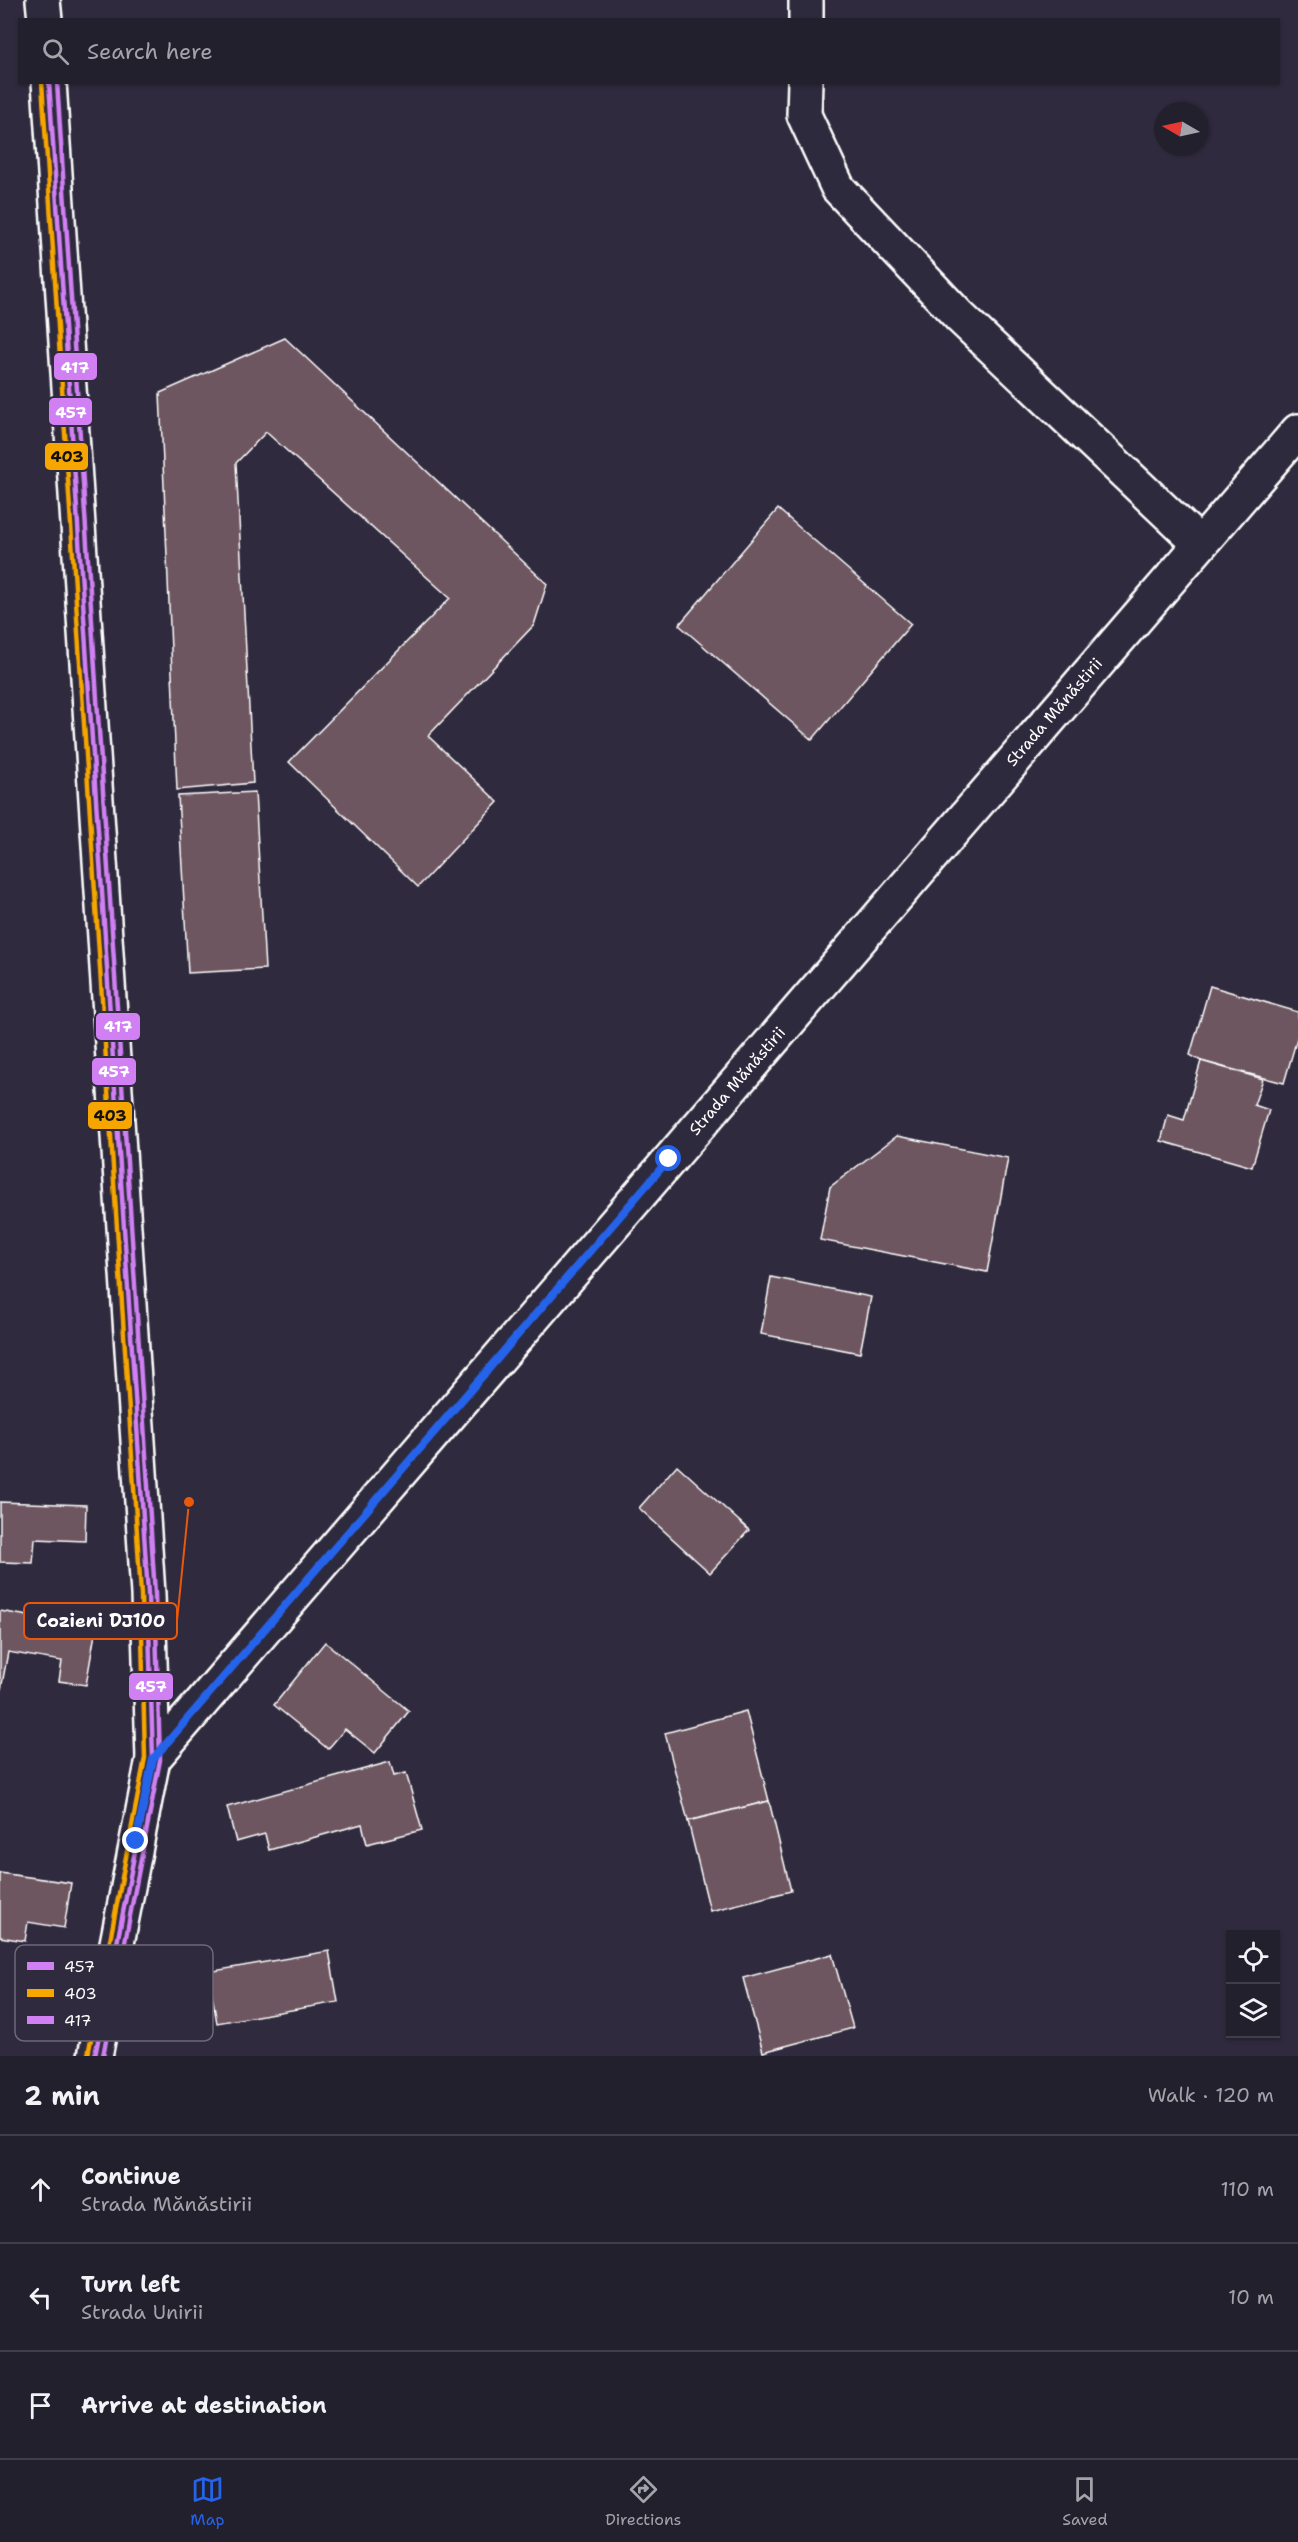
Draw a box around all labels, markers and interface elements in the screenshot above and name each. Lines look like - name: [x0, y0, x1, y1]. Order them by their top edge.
- search box: [18, 18, 1280, 84]
- icon: search: [39, 35, 72, 68]
- text: Search here: [87, 37, 213, 66]
- north arrow: [1154, 102, 1208, 156]
- line badge: 417: [53, 352, 98, 381]
- text: 417: [61, 357, 89, 378]
- line badge: 457: [48, 397, 93, 426]
- text: 457: [55, 402, 87, 423]
- line badge: 403: [44, 442, 89, 471]
- text: 403: [50, 446, 84, 467]
- street label: Strada Mănăstirii: [1001, 653, 1107, 771]
- line badge: 417: [95, 1012, 141, 1041]
- text: 417: [104, 1016, 132, 1037]
- street label: Strada Mănăstirii: [684, 1022, 790, 1140]
- line badge: 457: [91, 1057, 137, 1086]
- text: 457: [98, 1061, 130, 1082]
- line badge: 403: [87, 1101, 133, 1130]
- text: 403: [93, 1105, 127, 1126]
- route start: [655, 1145, 681, 1171]
- callout: Cozieni DJ100: [24, 1603, 177, 1639]
- text: Cozieni DJ100: [37, 1609, 165, 1633]
- line badge: 457: [128, 1672, 174, 1701]
- text: 457: [135, 1676, 167, 1697]
- route end: [122, 1827, 148, 1853]
- map controls: [1226, 1930, 1280, 2038]
- button: locate: [1226, 1930, 1280, 1984]
- legend: [15, 1945, 213, 2041]
- text: 457: [64, 1956, 95, 1977]
- text: 403: [64, 1983, 97, 2004]
- button: layers: [1226, 1984, 1280, 2038]
- text: 417: [64, 2010, 91, 2031]
- text: 2 min: [24, 2078, 100, 2113]
- text: Walk · 120 m: [1148, 2082, 1274, 2108]
- text: Continue: [81, 2162, 181, 2191]
- icon: ahead: [24, 2173, 57, 2206]
- text: 110 m: [1220, 2176, 1274, 2202]
- text: Strada Mănăstirii: [81, 2191, 252, 2217]
- text: Turn left: [81, 2270, 180, 2299]
- icon: left: [24, 2281, 57, 2314]
- text: 10 m: [1228, 2284, 1274, 2310]
- text: Strada Unirii: [81, 2299, 204, 2325]
- icon: arrive: [24, 2389, 57, 2422]
- text: Arrive at destination: [81, 2391, 327, 2420]
- tab: Map: [190, 2473, 225, 2530]
- tab: Directions: [605, 2473, 682, 2530]
- tab: Saved: [1062, 2473, 1108, 2530]

